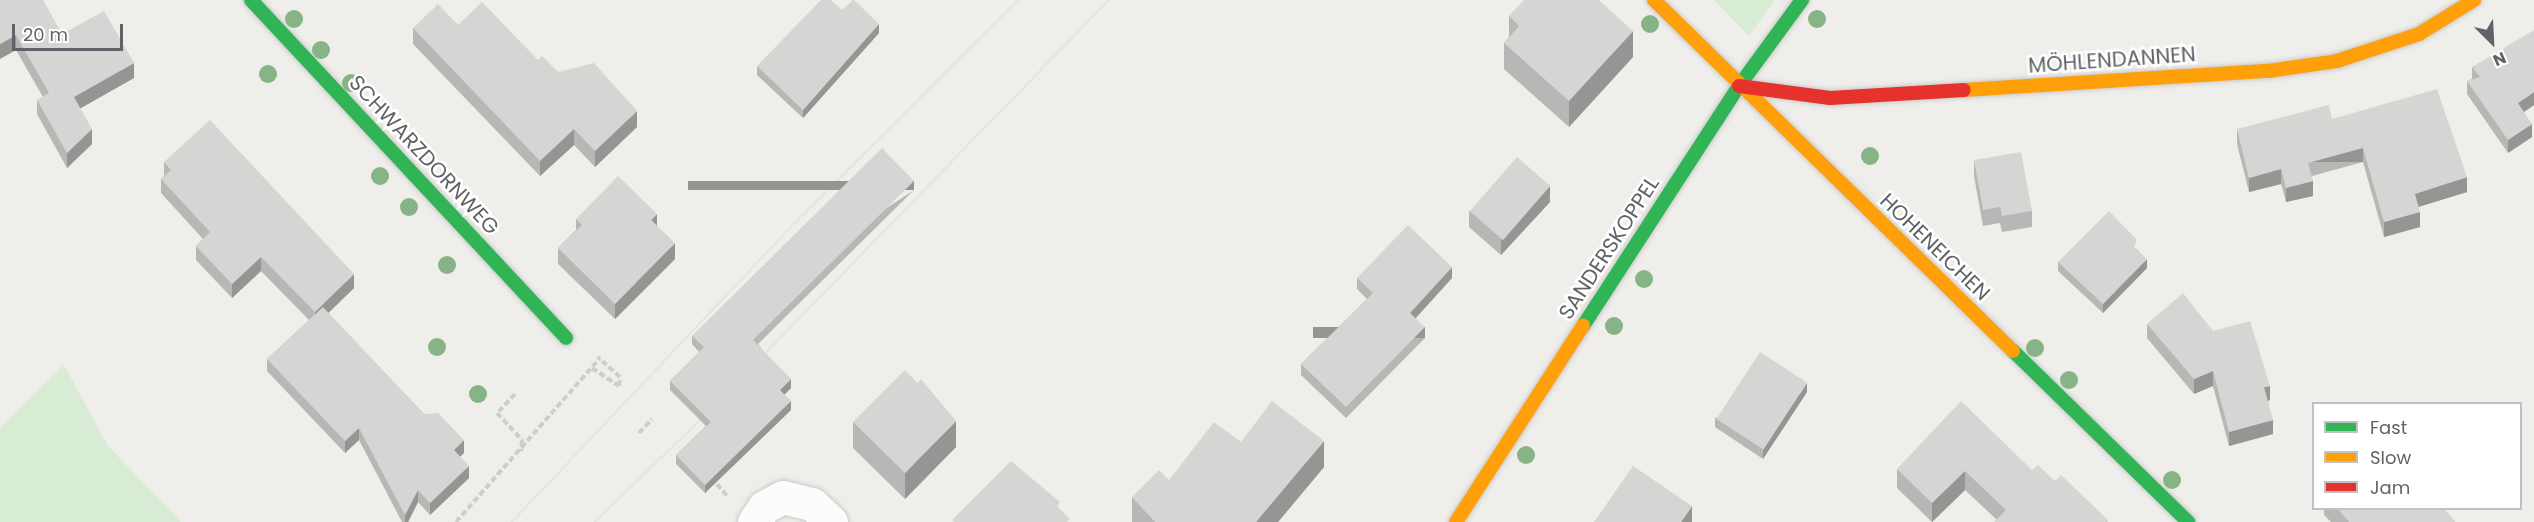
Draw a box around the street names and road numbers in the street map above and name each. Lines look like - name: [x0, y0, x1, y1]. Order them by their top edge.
- street label: MÖHLENDANNEN: [2027, 42, 2197, 78]
- street label: SCHWARZDORNWEG: [344, 70, 504, 240]
- street label: SANDERSKOPPEL: [1553, 172, 1665, 324]
- street label: HOHENEICHEN: [1875, 188, 1995, 306]

